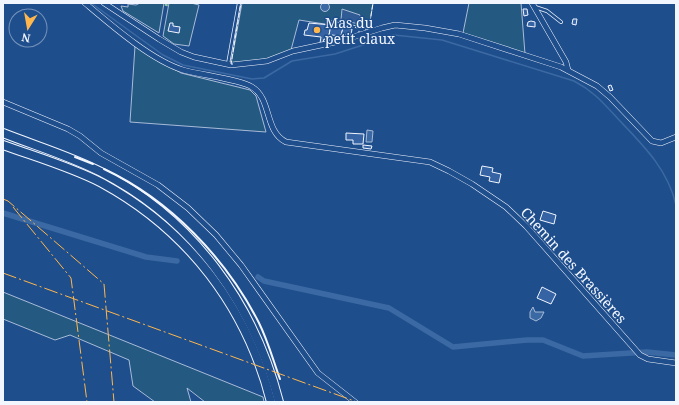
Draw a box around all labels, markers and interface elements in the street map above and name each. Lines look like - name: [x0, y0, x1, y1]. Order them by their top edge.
- north arrow: [8, 8, 48, 48]
- place label: Mas du petit claux: [325, 13, 396, 48]
- marker: Mas du petit claux: [312, 25, 322, 35]
- text: N: [20, 30, 32, 46]
- street label: Chemin des Brassières: [517, 203, 631, 327]

